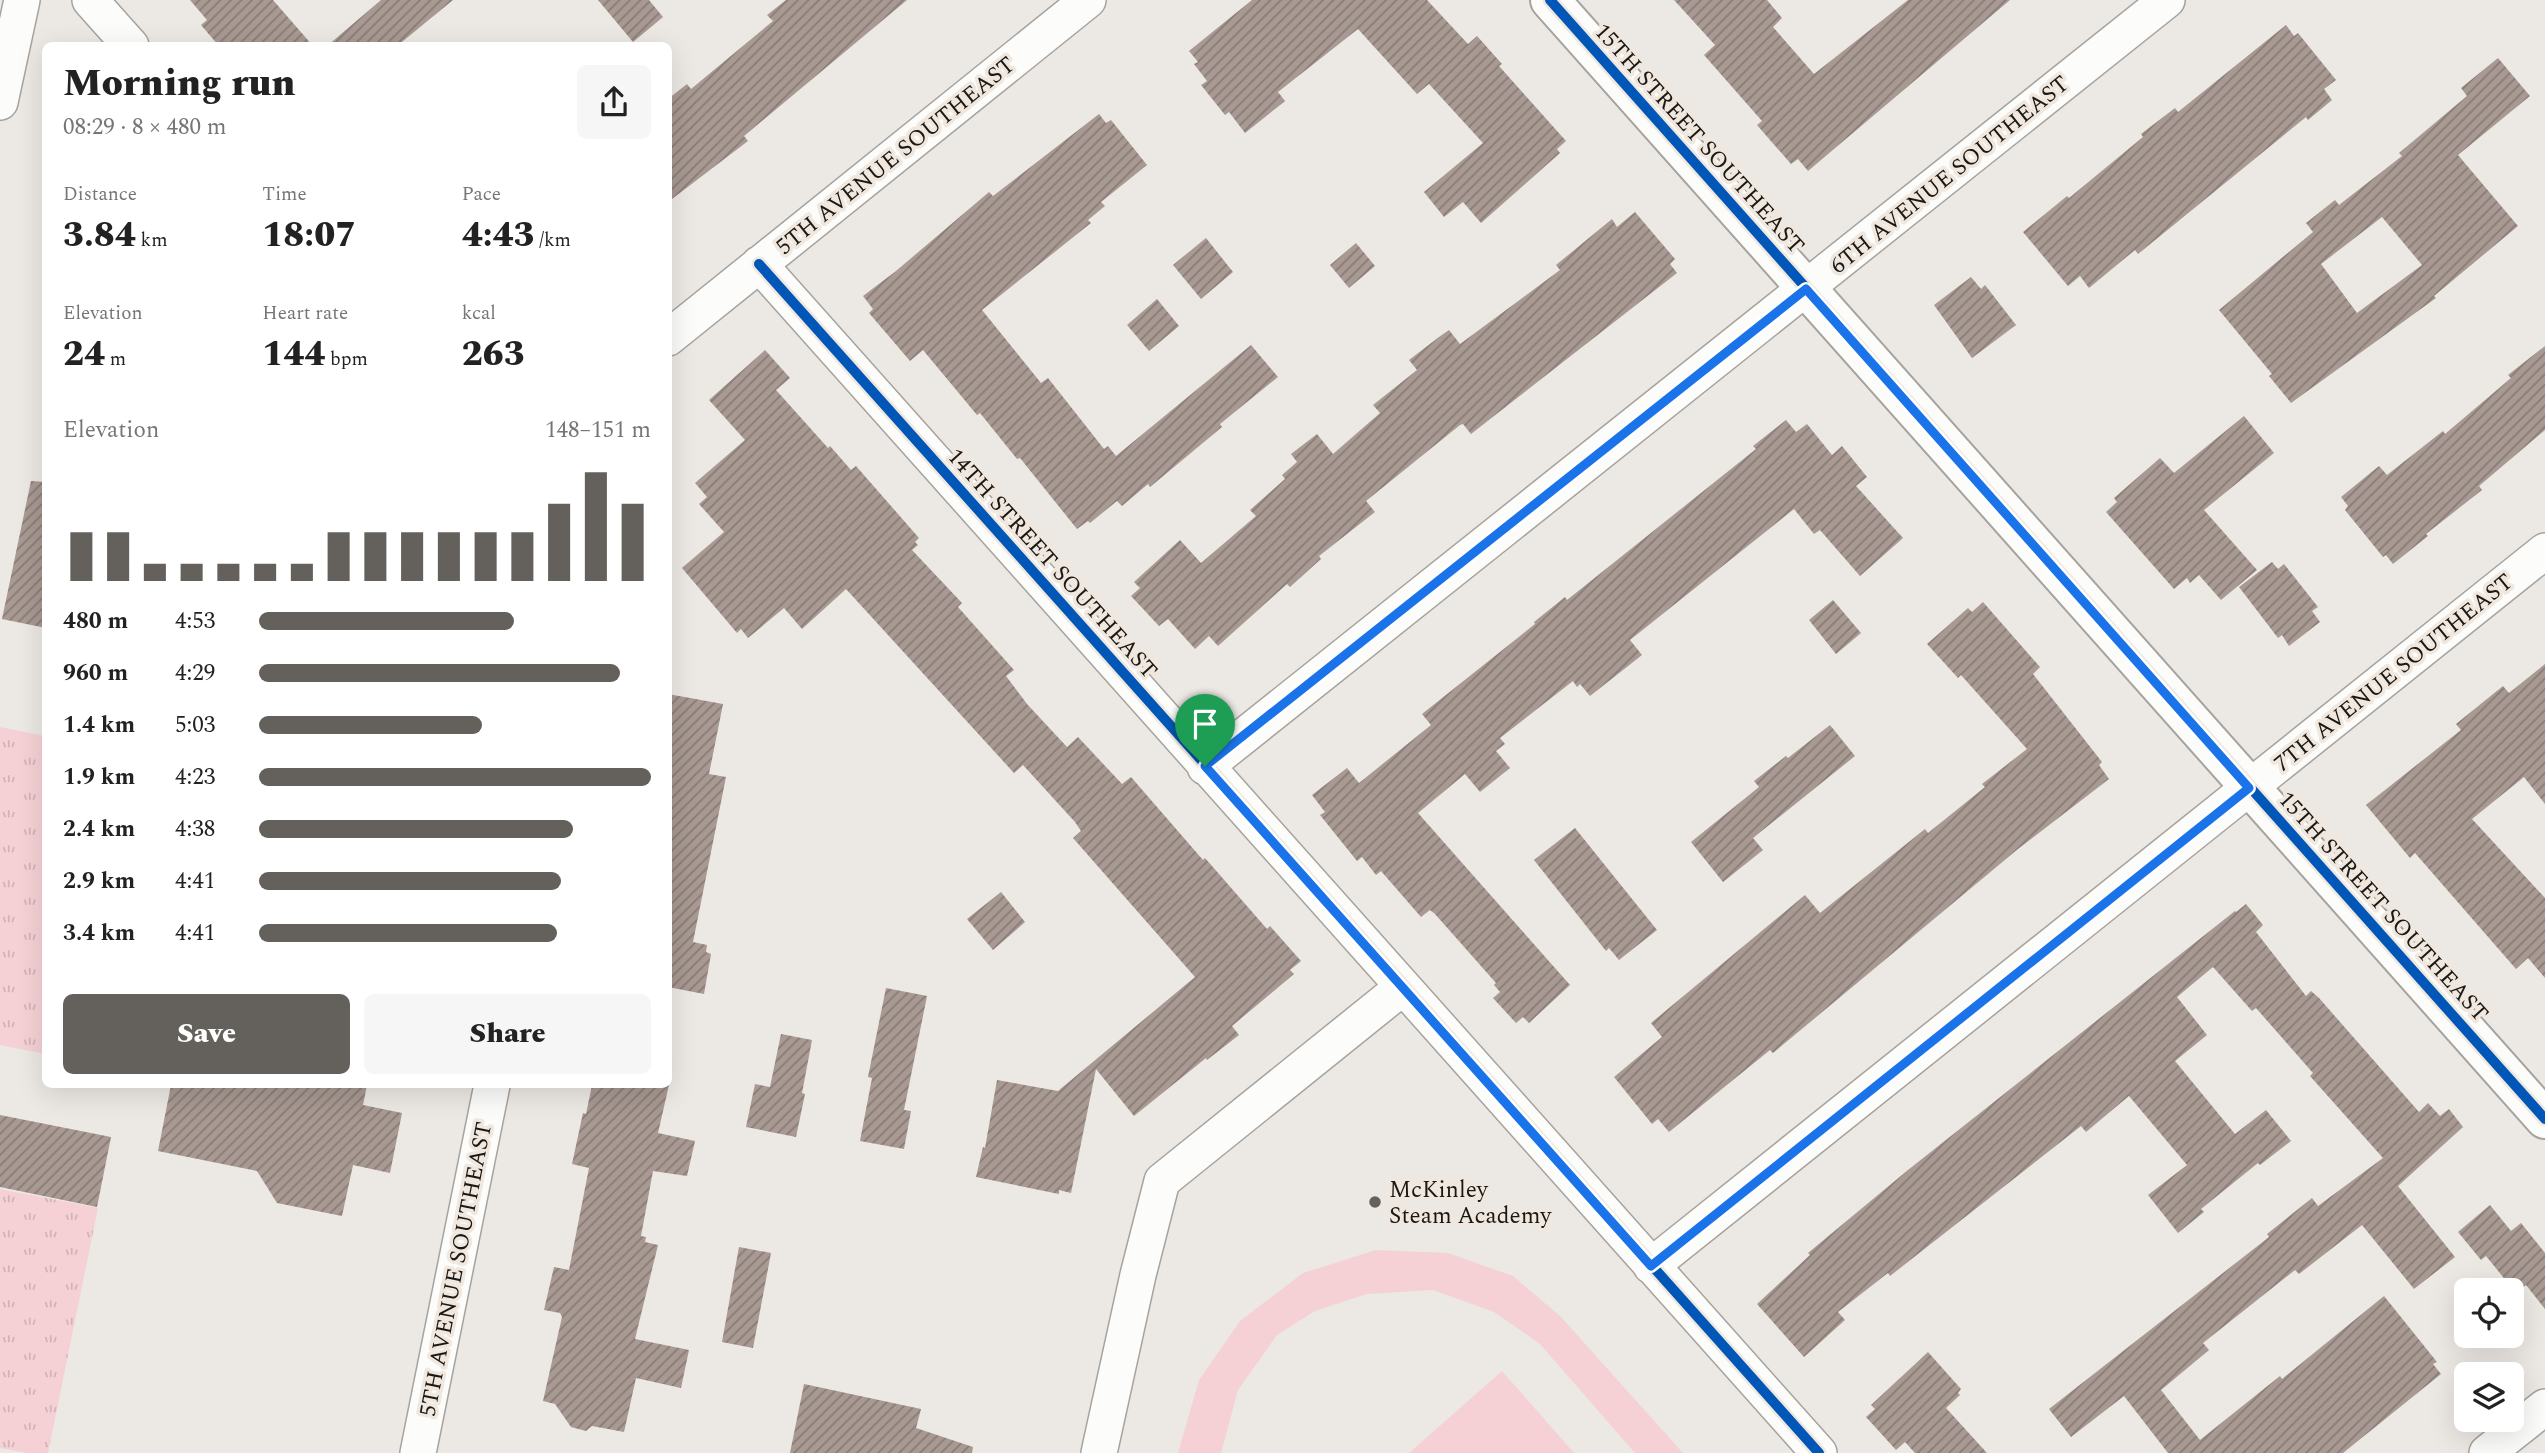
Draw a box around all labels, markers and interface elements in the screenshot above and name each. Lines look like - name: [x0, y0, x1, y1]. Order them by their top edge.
- street label: 15TH STREET SOUTHEAST: [1585, 16, 1812, 262]
- street label: 5TH AVENUE SOUTHEAST: [769, 48, 1023, 264]
- text: Morning run: [63, 55, 296, 113]
- button: share: [577, 65, 651, 139]
- street label: 6TH AVENUE SOUTHEAST: [1823, 67, 2077, 283]
- text: 08:29 · 8 × 480 m: [63, 110, 227, 145]
- text: Distance: [63, 180, 137, 209]
- text: Time: [262, 180, 307, 209]
- text: Pace: [462, 180, 501, 209]
- text: 3.84: [63, 209, 136, 262]
- text: 18:07: [262, 209, 356, 262]
- text: 4:43: [462, 209, 534, 262]
- text: km: [136, 226, 168, 255]
- text: /km: [534, 226, 571, 255]
- text: Elevation: [63, 299, 143, 328]
- text: Heart rate: [262, 299, 348, 328]
- text: kcal: [462, 299, 496, 328]
- text: 24: [63, 328, 105, 381]
- text: 144: [262, 328, 325, 381]
- text: 263: [462, 328, 525, 381]
- text: m: [105, 345, 126, 374]
- text: bpm: [325, 345, 368, 374]
- text: Elevation: [63, 413, 159, 448]
- text: 148–151 m: [545, 413, 651, 448]
- street label: 14TH STREET SOUTHEAST: [938, 441, 1165, 687]
- street label: 7TH AVENUE SOUTHEAST: [2267, 565, 2521, 781]
- text: 480 m: [63, 604, 128, 639]
- text: 4:53: [175, 604, 215, 639]
- text: 960 m: [63, 656, 128, 691]
- text: 4:29: [175, 656, 215, 691]
- pin: [1175, 694, 1235, 766]
- icon: arrive: [1186, 705, 1224, 743]
- text: 1.4 km: [63, 708, 135, 743]
- text: 5:03: [175, 708, 215, 743]
- text: 1.9 km: [63, 760, 135, 795]
- text: 4:23: [175, 760, 215, 795]
- street label: 15TH STREET SOUTHEAST: [2269, 784, 2496, 1030]
- text: 2.4 km: [63, 812, 135, 847]
- text: 4:38: [175, 812, 215, 847]
- text: 2.9 km: [63, 864, 135, 899]
- text: 4:41: [175, 864, 215, 899]
- text: 3.4 km: [63, 916, 135, 951]
- text: 4:41: [175, 916, 215, 951]
- button: Save: [63, 994, 350, 1074]
- button: Share: [364, 994, 651, 1074]
- street label: 5TH AVENUE SOUTHEAST: [411, 1119, 502, 1420]
- place label: McKinley Steam Academy: [1389, 1173, 1552, 1234]
- marker: McKinley Steam Academy: [1367, 1194, 1383, 1210]
- map controls: [2454, 1278, 2524, 1432]
- button: locate: [2454, 1278, 2524, 1348]
- button: layers: [2454, 1362, 2524, 1432]

